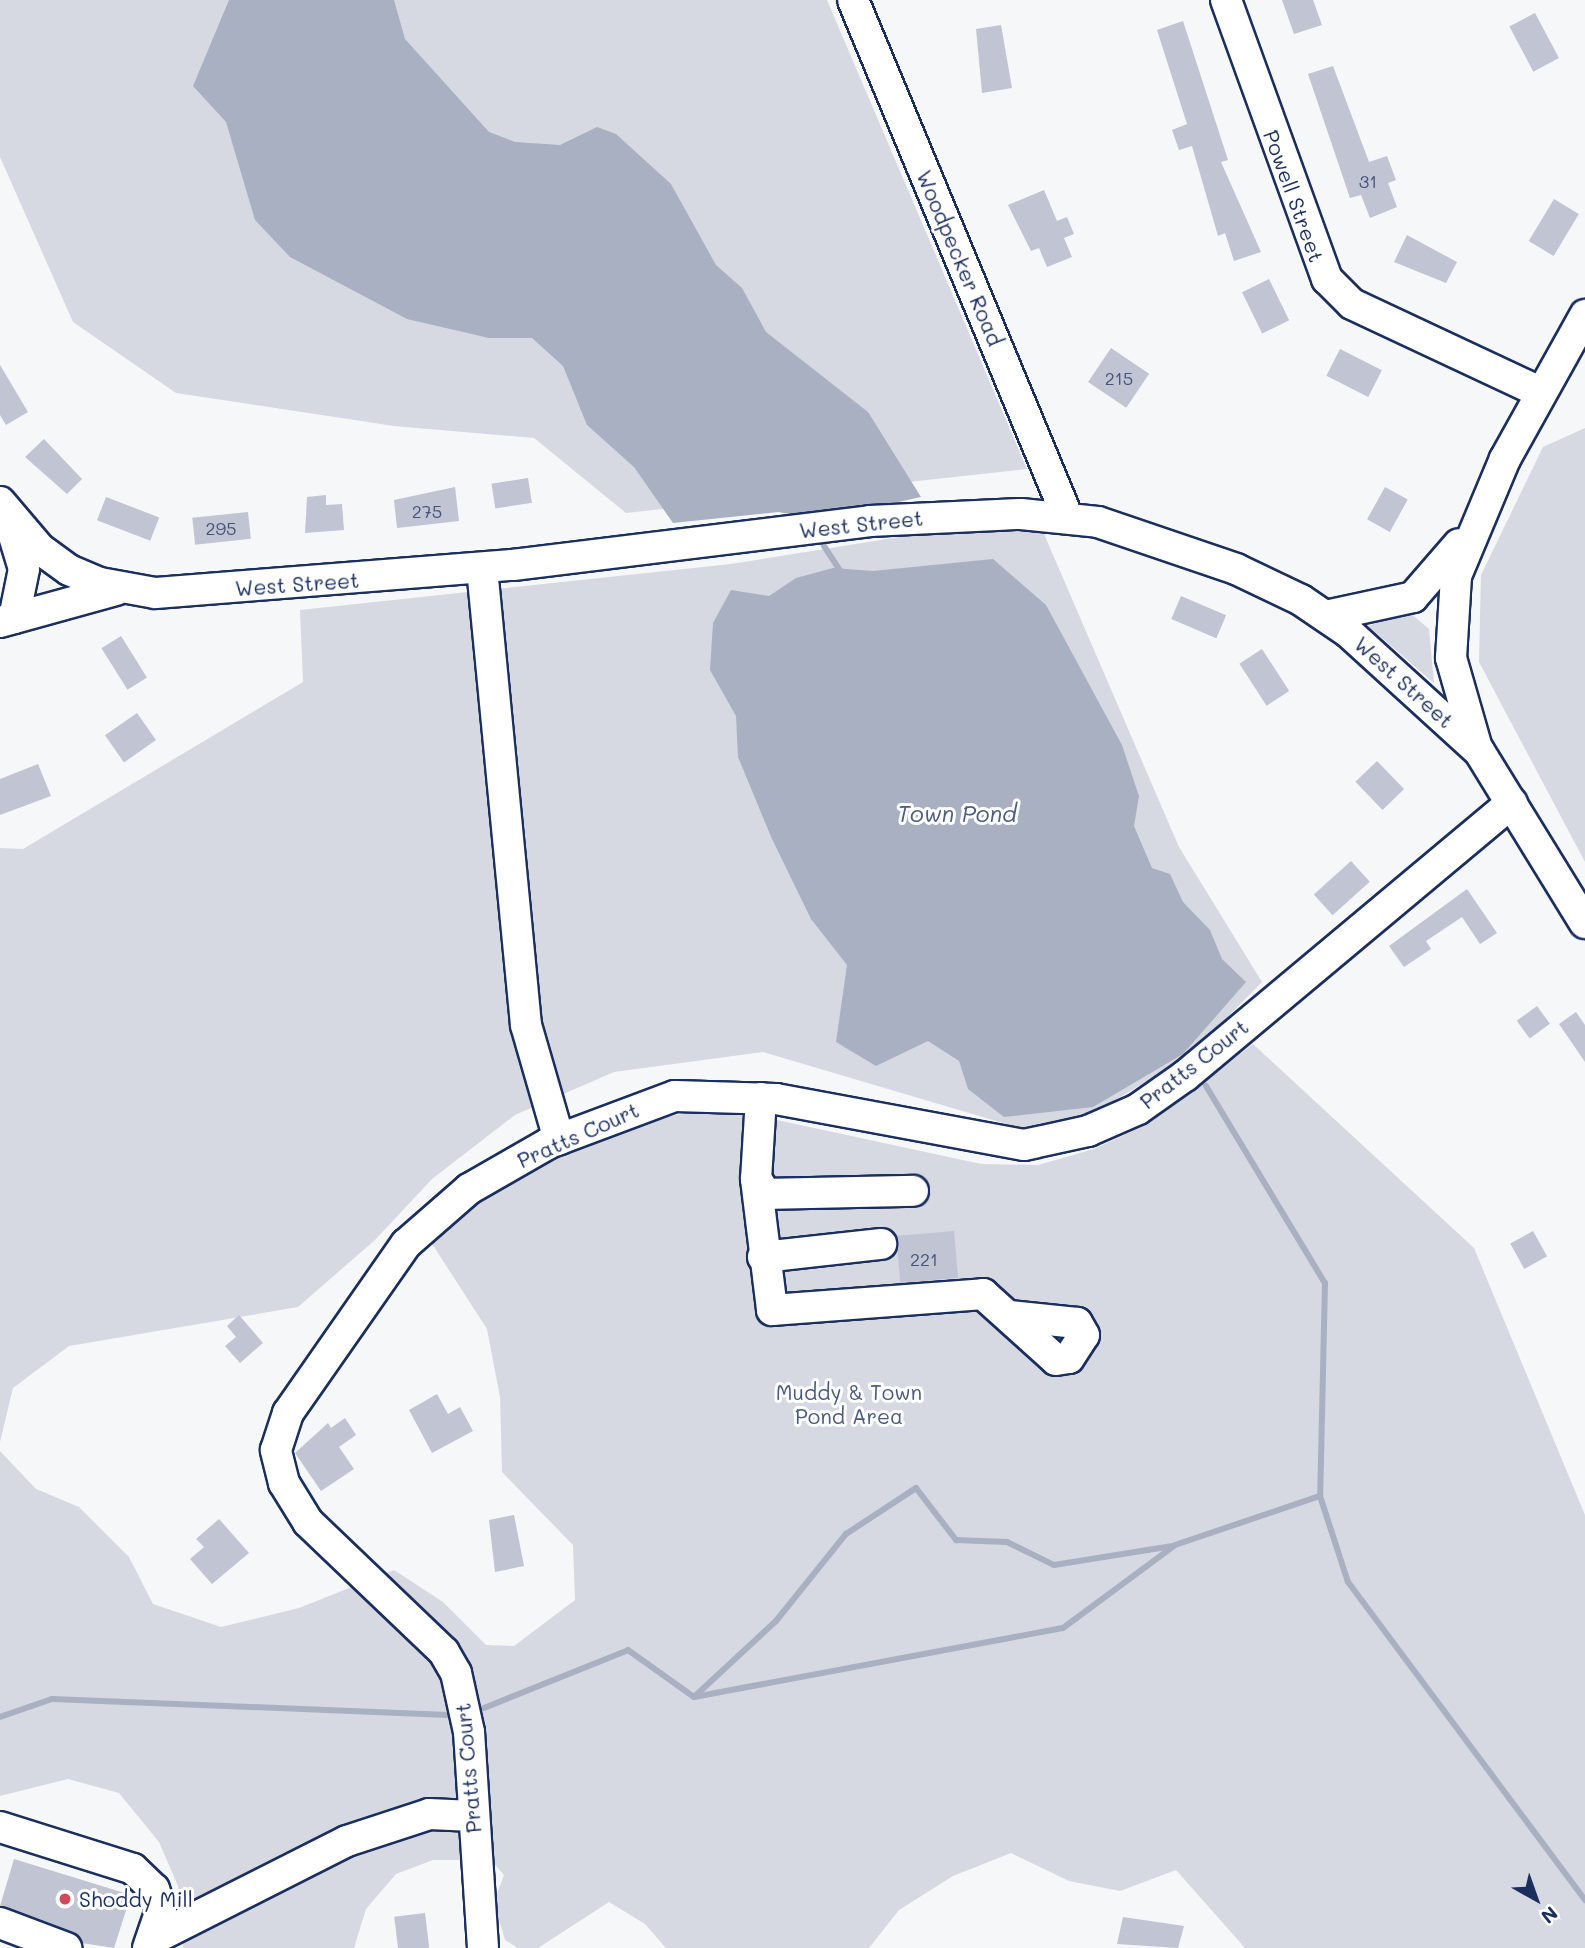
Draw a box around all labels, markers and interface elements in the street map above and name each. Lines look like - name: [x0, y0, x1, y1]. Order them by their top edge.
- street label: Powell Street: [1258, 127, 1330, 265]
- street label: Woodpecker Road: [912, 166, 1008, 350]
- house number: 31: [1359, 170, 1377, 192]
- house number: 215: [1105, 367, 1133, 389]
- house number: 275: [412, 500, 442, 522]
- street label: West Street: [798, 505, 924, 543]
- house number: 295: [205, 517, 237, 539]
- street label: West Street: [234, 567, 360, 601]
- street label: West Street: [1349, 631, 1459, 733]
- water label: Town Pond: [897, 799, 1017, 827]
- street label: Pratts Court: [1135, 1014, 1253, 1114]
- street label: Pratts Court: [513, 1097, 643, 1173]
- house number: 221: [910, 1248, 938, 1270]
- park label: Muddy & Town Pond Area: [776, 1379, 922, 1429]
- street label: Pratts Court: [450, 1702, 486, 1834]
- north arrow: [1501, 1864, 1571, 1934]
- place label: Shoddy Mill: [79, 1886, 193, 1912]
- marker: Shoddy Mill: [57, 1891, 73, 1907]
- text: N: [1536, 1901, 1563, 1930]

